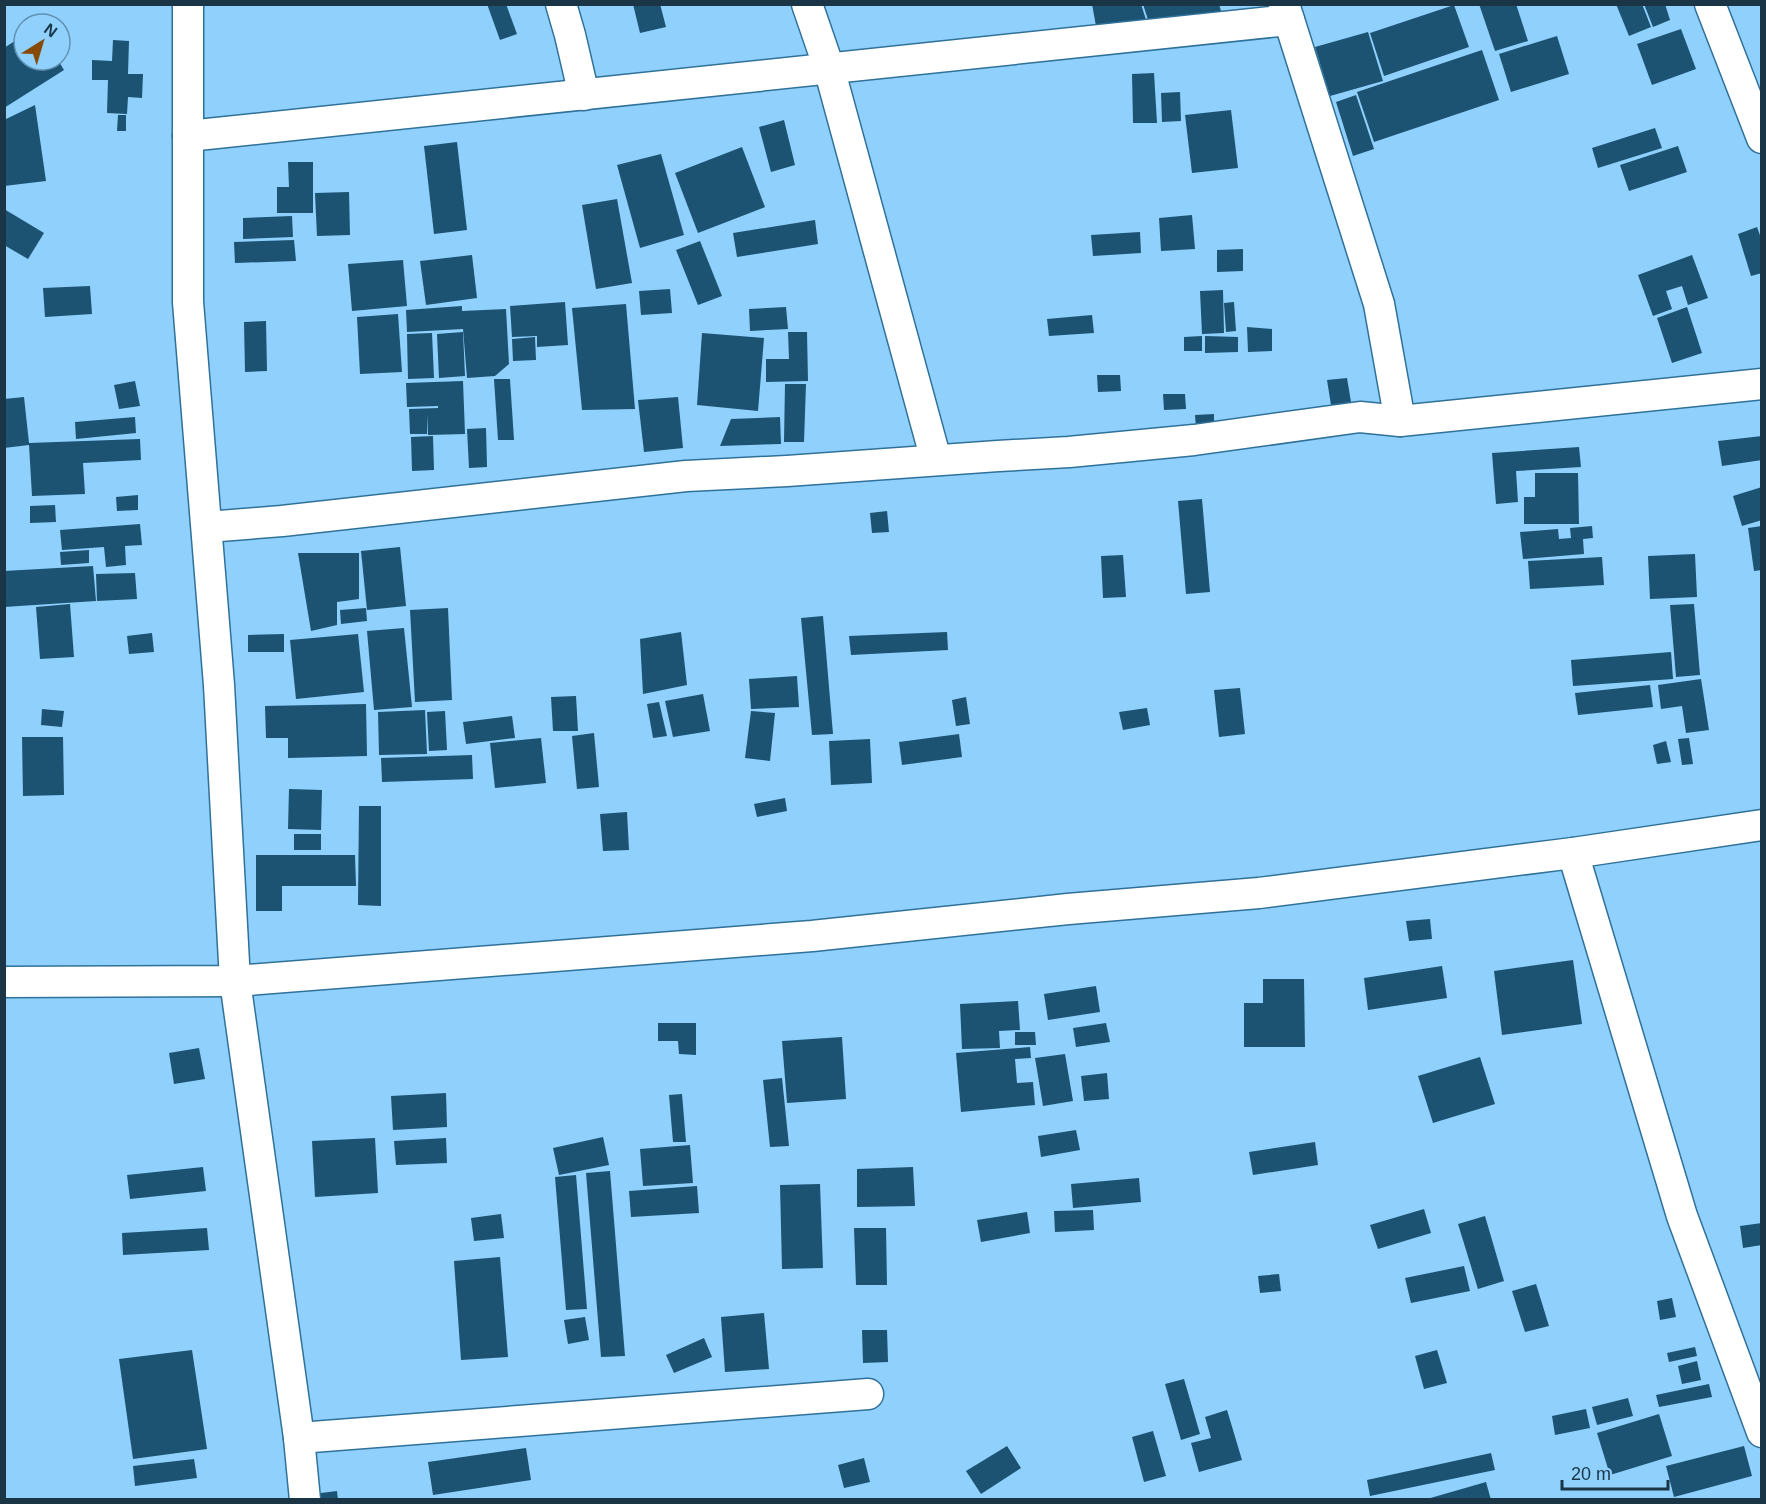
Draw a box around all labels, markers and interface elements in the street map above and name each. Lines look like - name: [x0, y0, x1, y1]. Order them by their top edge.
- north arrow: [12, 12, 72, 72]
- text: N: [41, 20, 60, 41]
- scale bar: [1562, 1453, 1668, 1491]
- text: 20 m: [1571, 1464, 1611, 1484]

